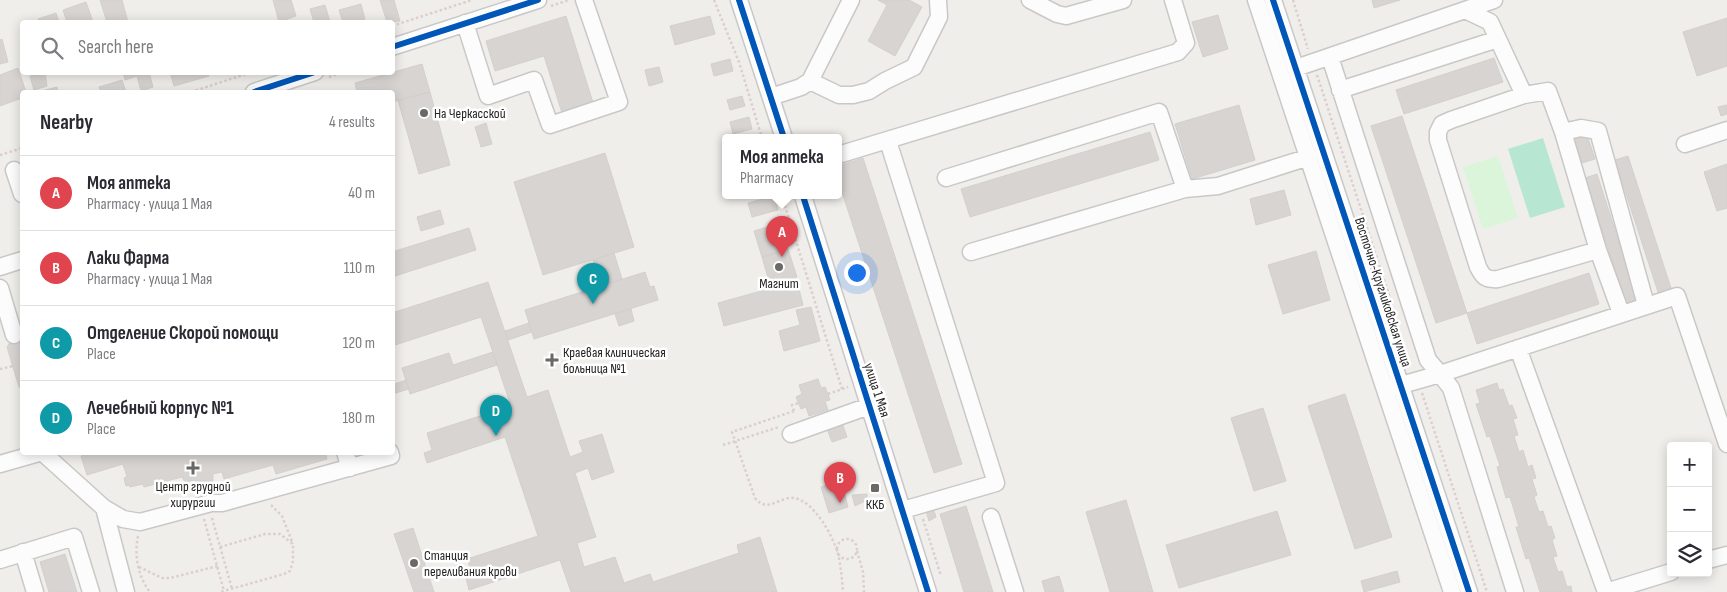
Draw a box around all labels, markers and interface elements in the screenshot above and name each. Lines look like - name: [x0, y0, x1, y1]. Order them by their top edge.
- search box: [20, 20, 395, 75]
- icon: search: [38, 34, 66, 62]
- text: Search here: [78, 36, 154, 59]
- place label: На Черкасской: [434, 105, 506, 122]
- marker: На Черкасской: [418, 107, 430, 119]
- text: Nearby: [40, 110, 93, 135]
- text: 4 results: [329, 113, 375, 132]
- popup: [722, 134, 842, 199]
- text: Моя аптека: [740, 146, 824, 169]
- text: Pharmacy: [740, 169, 793, 188]
- text: Моя аптека: [87, 172, 171, 195]
- text: A: [52, 184, 60, 203]
- text: 40 m: [348, 184, 375, 203]
- text: Pharmacy · улица 1 Мая: [87, 195, 212, 214]
- street label: Восточно-Кругликовская улица: [1351, 215, 1415, 369]
- pin: A: [766, 216, 798, 257]
- text: Лаки Фарма: [87, 247, 169, 270]
- text: B: [52, 259, 60, 278]
- text: 110 m: [344, 259, 375, 278]
- your location: [844, 260, 870, 286]
- marker: Магнит: [773, 261, 785, 273]
- pin: C: [577, 263, 609, 304]
- text: Pharmacy · улица 1 Мая: [87, 270, 212, 289]
- place label: Магнит: [759, 275, 799, 292]
- text: Отделение Скорой помощи: [87, 322, 279, 345]
- text: C: [52, 334, 60, 353]
- text: 120 m: [343, 334, 375, 353]
- place label: Краевая клиническая больница №1: [563, 344, 666, 377]
- text: Place: [87, 345, 116, 364]
- marker: Краевая клиническая больница №1: [545, 353, 559, 367]
- street label: улица 1 Мая: [860, 361, 894, 419]
- pin: D: [480, 395, 512, 436]
- text: Лечебный корпус №1: [87, 397, 234, 420]
- text: D: [52, 409, 60, 428]
- text: 180 m: [342, 409, 375, 428]
- text: Place: [87, 420, 116, 439]
- map controls: [1667, 442, 1712, 577]
- button: +: [1667, 442, 1712, 487]
- marker: Центр грудной хирургии: [186, 461, 200, 475]
- pin: B: [824, 462, 856, 503]
- place label: Центр грудной хирургии: [156, 478, 231, 511]
- marker: ККБ: [869, 482, 881, 494]
- button: −: [1667, 487, 1712, 532]
- place label: ККБ: [866, 496, 884, 513]
- button: layers: [1667, 532, 1712, 577]
- place label: Станция переливания крови: [424, 547, 517, 580]
- marker: Станция переливания крови: [408, 557, 420, 569]

